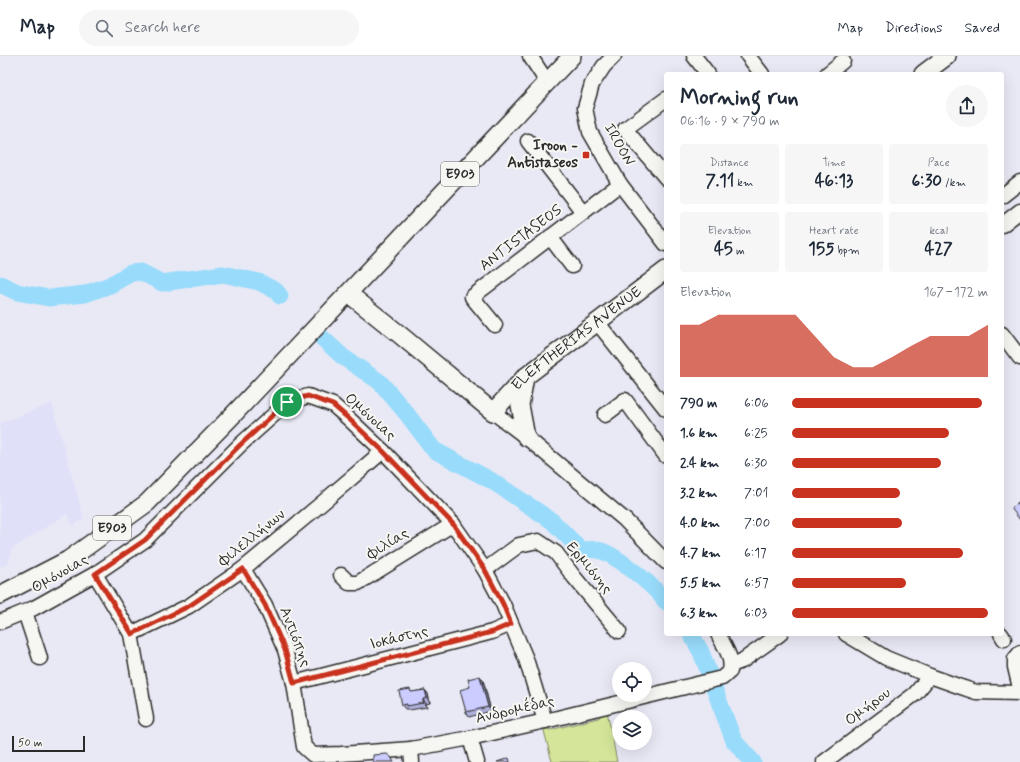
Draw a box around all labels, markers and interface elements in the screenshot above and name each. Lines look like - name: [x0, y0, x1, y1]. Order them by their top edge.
- search box: [79, 10, 359, 46]
- text: Map: [20, 15, 55, 40]
- icon: search: [93, 17, 115, 39]
- text: Search here: [125, 18, 200, 38]
- text: Map: [837, 19, 863, 37]
- text: Directions: [885, 19, 943, 37]
- text: Saved: [965, 19, 1000, 37]
- text: Morning run: [680, 84, 799, 112]
- button: share: [946, 85, 988, 127]
- text: 06:16 · 9 × 790 m: [680, 113, 780, 130]
- street label: IROON: [599, 120, 639, 170]
- place label: Iroon - Antistaseos: [507, 136, 578, 173]
- marker: Iroon - Antistaseos: [581, 150, 591, 160]
- text: Distance: [710, 156, 749, 170]
- text: Time: [822, 156, 846, 170]
- text: Pace: [928, 156, 950, 170]
- road number: E903: [441, 162, 479, 186]
- text: 7.11: [705, 170, 734, 192]
- text: 46:13: [815, 170, 853, 192]
- text: 6:30: [911, 170, 942, 192]
- text: km: [734, 176, 753, 190]
- text: /km: [942, 176, 966, 190]
- street label: ANTISTASEOS: [476, 200, 567, 276]
- text: Elevation: [708, 224, 751, 238]
- text: Heart rate: [809, 224, 859, 238]
- text: kcal: [929, 224, 948, 238]
- text: 45: [714, 238, 733, 260]
- text: 155: [808, 238, 834, 260]
- text: 427: [924, 238, 953, 260]
- text: m: [733, 244, 745, 258]
- text: bpm: [834, 244, 860, 258]
- street label: ELEFTHERIAS AVENUE: [507, 282, 646, 395]
- text: Elevation: [680, 284, 731, 301]
- text: 167–172 m: [924, 284, 988, 301]
- pin: [270, 385, 304, 419]
- street label: Ομόνοιας: [340, 389, 400, 446]
- icon: arrive: [276, 391, 298, 413]
- text: 790 m: [680, 395, 717, 412]
- text: 6:06: [744, 395, 769, 412]
- text: 1.6 km: [680, 425, 718, 442]
- text: 6:25: [744, 425, 767, 442]
- text: 2.4 km: [680, 455, 719, 472]
- text: 6:30: [744, 455, 767, 472]
- text: 3.2 km: [680, 485, 717, 502]
- text: 7:01: [744, 485, 768, 502]
- street label: Φιλελλήνων: [214, 505, 290, 572]
- text: 4.0 km: [680, 515, 720, 532]
- text: 7:00: [744, 515, 770, 532]
- road number: E903: [93, 516, 131, 540]
- street label: Φιλίας: [363, 523, 413, 565]
- street label: Ερμιόνης: [561, 538, 617, 599]
- text: 4.7 km: [680, 545, 721, 562]
- text: 6:17: [744, 545, 766, 562]
- street label: Ομόνοιας: [28, 550, 92, 598]
- text: 5.5 km: [680, 575, 721, 592]
- text: 6:57: [744, 575, 768, 592]
- street label: Αντιόπης: [274, 604, 316, 670]
- text: 6.3 km: [680, 605, 718, 622]
- text: 6:03: [744, 605, 767, 622]
- street label: Ιοκάστης: [368, 621, 431, 655]
- map controls: [612, 662, 652, 750]
- button: locate: [612, 662, 652, 702]
- street label: Ομήρου: [841, 683, 895, 731]
- street label: Ανδρομέδας: [474, 691, 557, 729]
- button: layers: [612, 710, 652, 750]
- scale bar: [12, 734, 85, 753]
- text: 50 m: [18, 736, 43, 750]

